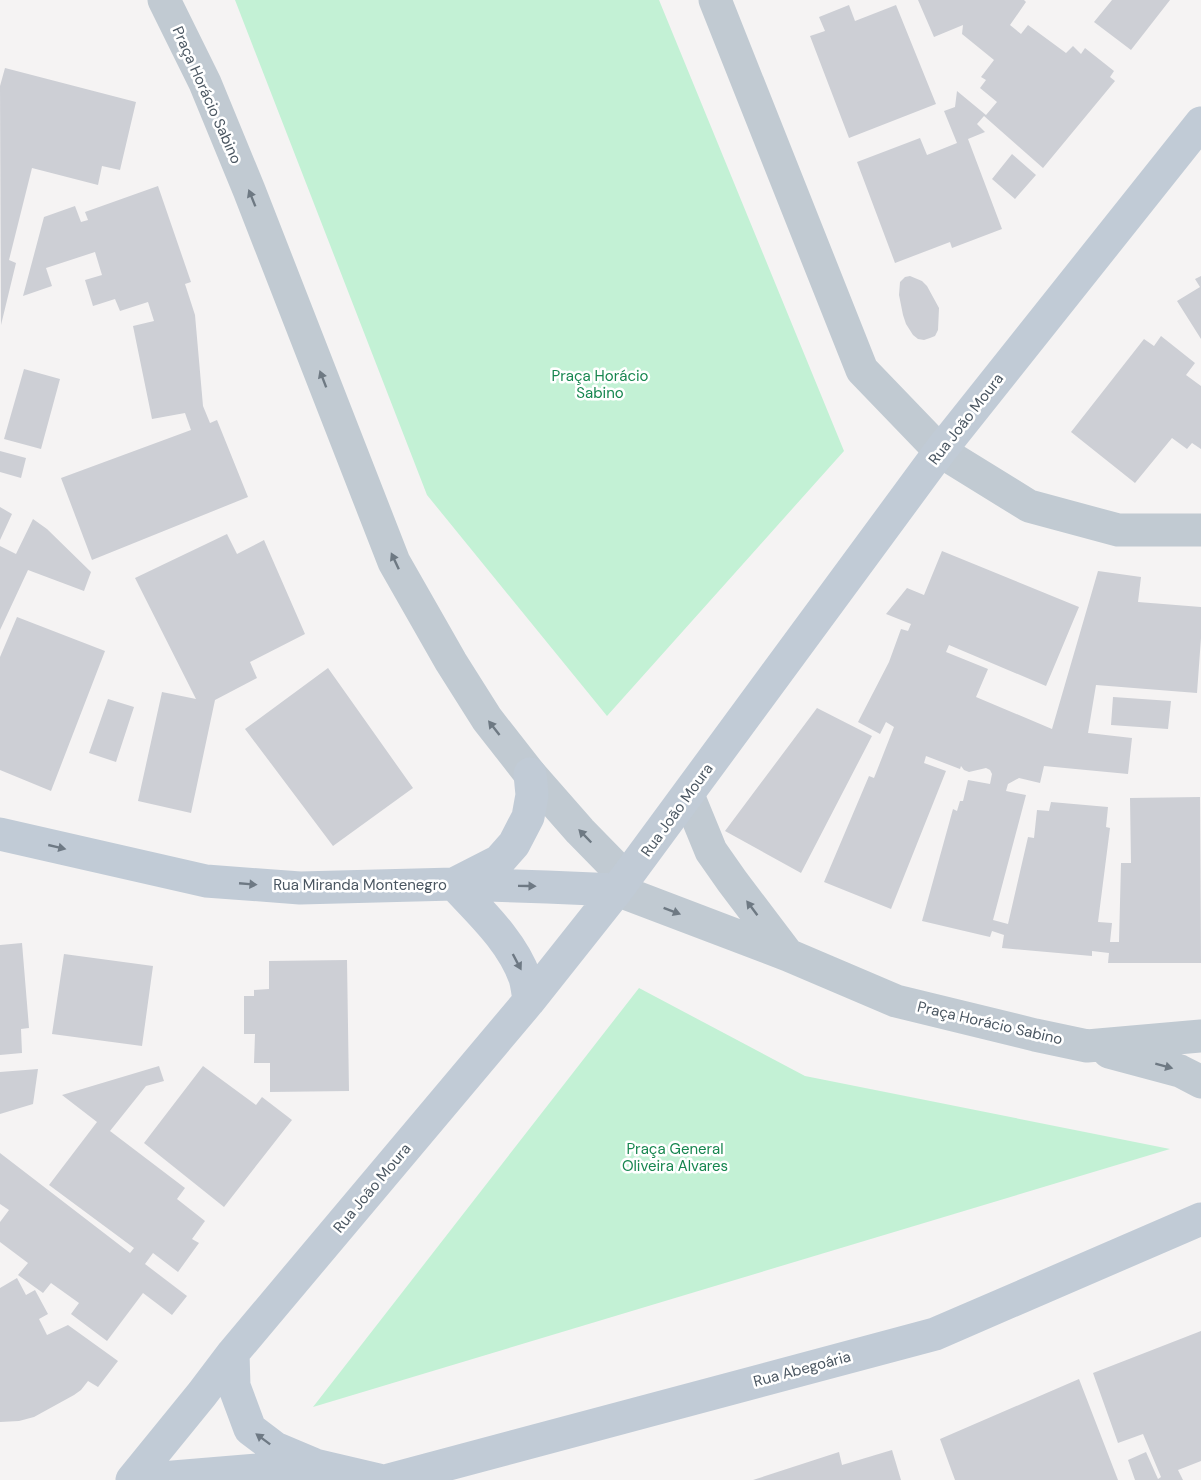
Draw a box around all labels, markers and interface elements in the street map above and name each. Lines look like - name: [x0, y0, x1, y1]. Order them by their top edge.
- street label: Praça Horácio Sabino: [168, 23, 246, 167]
- one-way arrow: [246, 189, 256, 207]
- park label: Praça Horácio Sabino: [551, 366, 649, 403]
- street label: Rua João Moura: [924, 369, 1008, 469]
- one-way arrow: [318, 370, 328, 388]
- one-way arrow: [390, 552, 399, 569]
- one-way arrow: [488, 720, 501, 736]
- street label: Rua João Moura: [636, 759, 718, 861]
- one-way arrow: [579, 830, 593, 844]
- one-way arrow: [48, 843, 67, 852]
- street label: Rua Miranda Montenegro: [273, 875, 447, 895]
- one-way arrow: [239, 879, 258, 889]
- one-way arrow: [517, 881, 536, 891]
- one-way arrow: [747, 900, 759, 915]
- one-way arrow: [663, 907, 681, 916]
- one-way arrow: [512, 954, 522, 971]
- street label: Praça Horácio Sabino: [915, 997, 1065, 1049]
- one-way arrow: [1155, 1062, 1173, 1072]
- street label: Rua João Moura: [329, 1139, 415, 1237]
- park label: Praça General Oliveira Alvares: [622, 1139, 728, 1176]
- street label: Rua Abegoária: [751, 1346, 853, 1392]
- one-way arrow: [256, 1433, 272, 1445]

